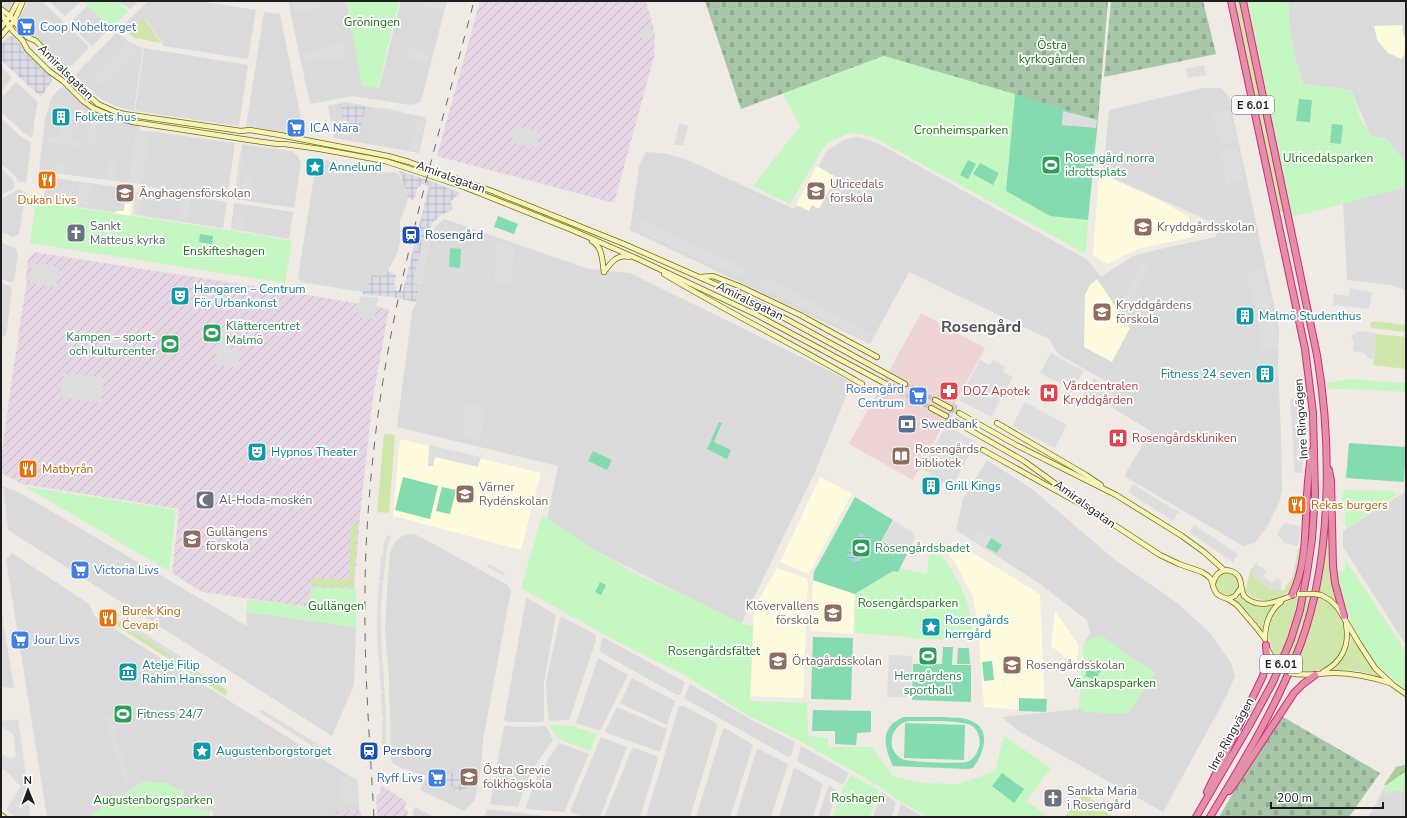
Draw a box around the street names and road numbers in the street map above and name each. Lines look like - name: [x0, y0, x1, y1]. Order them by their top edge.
- street label: Amiralsgatan: [35, 41, 97, 103]
- road number: E 6.01: [1232, 96, 1274, 114]
- street label: Amiralsgatan: [414, 157, 488, 197]
- street label: Amiralsgatan: [714, 278, 786, 324]
- street label: Inre Ringvägen: [1290, 378, 1312, 460]
- street label: Amiralsgatan: [1051, 476, 1119, 532]
- road number: E 6.01: [1260, 655, 1302, 673]
- street label: Inre Ringvägen: [1204, 695, 1258, 773]

